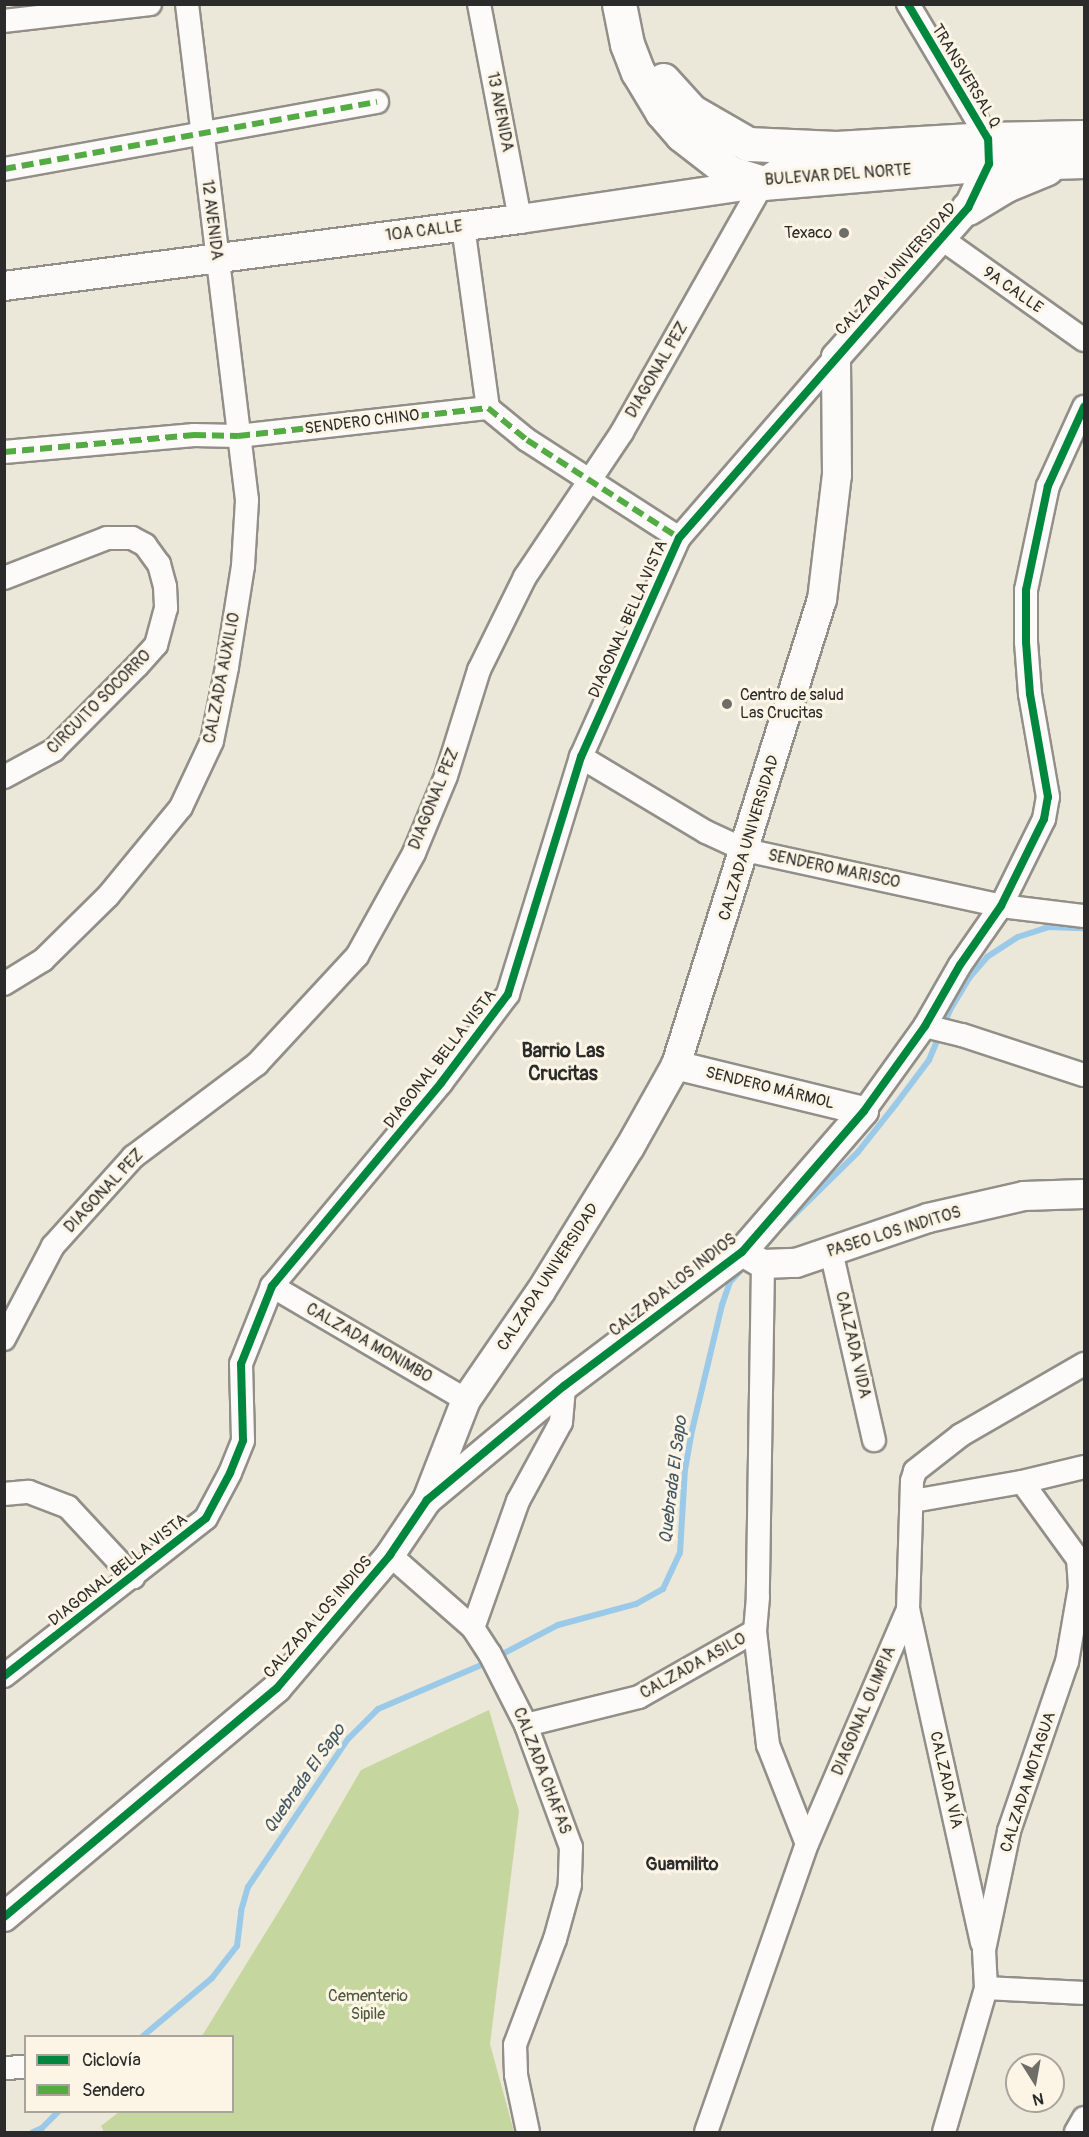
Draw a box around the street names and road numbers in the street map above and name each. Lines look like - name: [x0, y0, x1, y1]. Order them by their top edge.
- street label: TRANSVERSAL Q: [927, 21, 1005, 131]
- street label: 13 AVENIDA: [483, 70, 517, 154]
- street label: BULEVAR DEL NORTE: [764, 160, 912, 190]
- street label: 12 AVENIDA: [198, 179, 226, 261]
- street label: CALZADA UNIVERSIDAD: [831, 199, 961, 339]
- street label: 10A CALLE: [384, 217, 464, 245]
- street label: 9A CALLE: [979, 262, 1047, 318]
- street label: DIAGONAL PEZ: [622, 319, 692, 421]
- street label: SENDERO CHINO: [304, 405, 420, 439]
- street label: DIAGONAL BELLA VISTA: [584, 537, 672, 701]
- street label: CALZADA AUXILIO: [200, 611, 244, 745]
- street label: CIRCUITO SOCORRO: [43, 646, 155, 758]
- street label: DIAGONAL PEZ: [405, 746, 463, 852]
- street label: CALZADA UNIVERSIDAD: [715, 753, 783, 923]
- street label: SENDERO MARISCO: [766, 846, 902, 892]
- street label: DIAGONAL BELLA VISTA: [380, 986, 500, 1132]
- street label: SENDERO MÁRMOL: [703, 1063, 837, 1113]
- street label: DIAGONAL PEZ: [60, 1145, 148, 1237]
- street label: CALZADA UNIVERSIDAD: [493, 1200, 603, 1354]
- street label: PASEO LOS INDITOS: [825, 1203, 963, 1261]
- street label: CALZADA LOS INDIOS: [606, 1229, 740, 1341]
- street label: CALZADA VIDA: [831, 1290, 875, 1400]
- street label: CALZADA MONIMBO: [303, 1299, 435, 1387]
- street label: DIAGONAL BELLA VISTA: [45, 1510, 191, 1630]
- street label: CALZADA LOS INDIOS: [260, 1552, 376, 1682]
- street label: CALZADA ASILO: [637, 1629, 749, 1703]
- street label: DIAGONAL OLIMPIA: [828, 1644, 900, 1778]
- street label: CALZADA CHAFAS: [509, 1705, 575, 1837]
- street label: CALZADA MOTAGUA: [996, 1709, 1060, 1855]
- street label: CALZADA VÍA: [926, 1730, 966, 1830]

